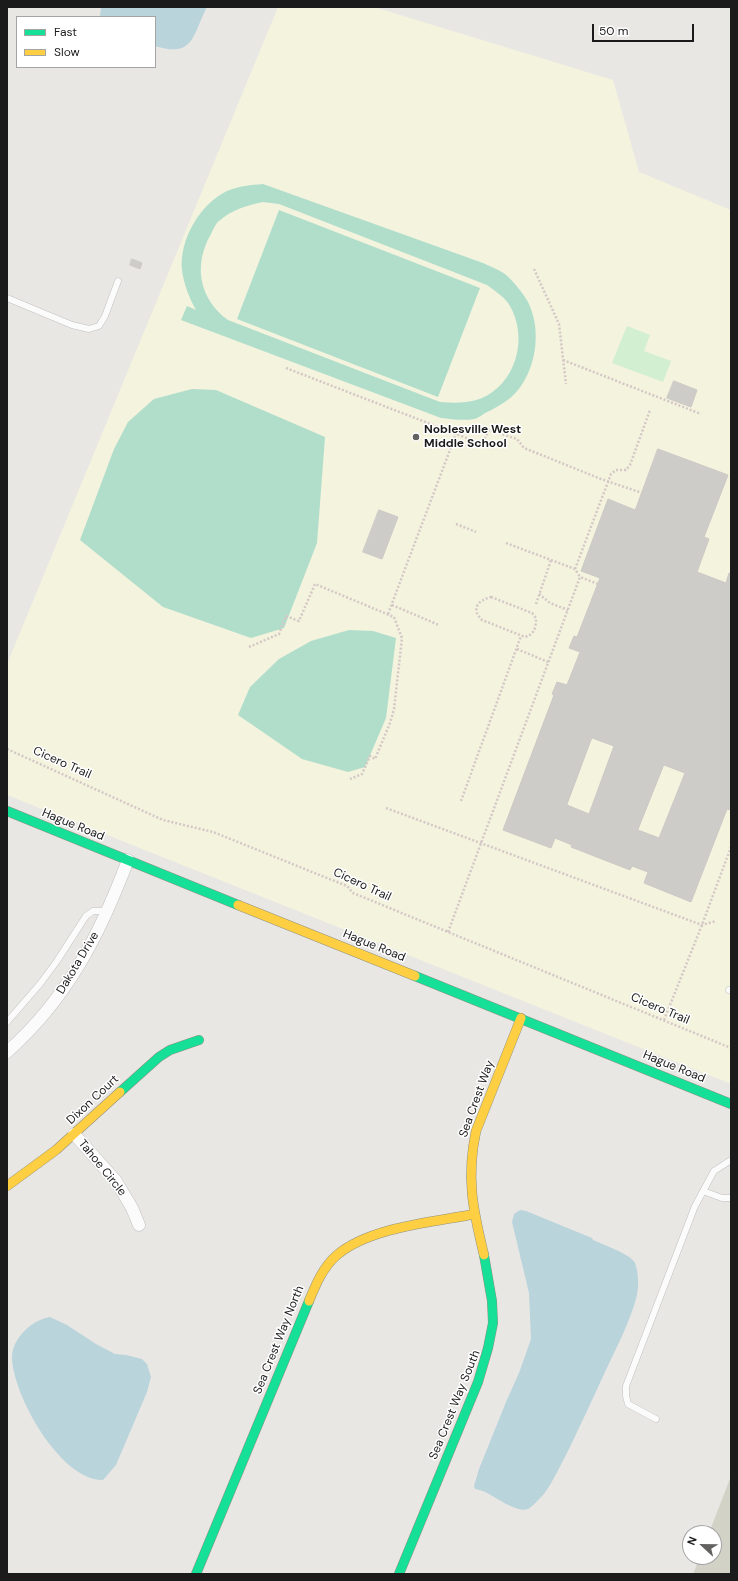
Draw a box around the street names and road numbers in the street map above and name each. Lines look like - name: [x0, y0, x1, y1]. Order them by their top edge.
- street label: Cicero Trail: [31, 744, 93, 782]
- street label: Hague Road: [40, 806, 106, 844]
- street label: Cicero Trail: [331, 865, 393, 905]
- street label: Hague Road: [341, 927, 407, 965]
- street label: Dakota Drive: [54, 929, 102, 997]
- street label: Cicero Trail: [629, 990, 691, 1028]
- street label: Hague Road: [641, 1048, 707, 1086]
- street label: Sea Crest Way: [456, 1059, 498, 1139]
- street label: Dixon Court: [64, 1072, 122, 1128]
- street label: Tahoe Circle: [75, 1137, 129, 1199]
- street label: Sea Crest Way North: [251, 1284, 307, 1396]
- street label: Sea Crest Way South: [426, 1348, 484, 1462]

